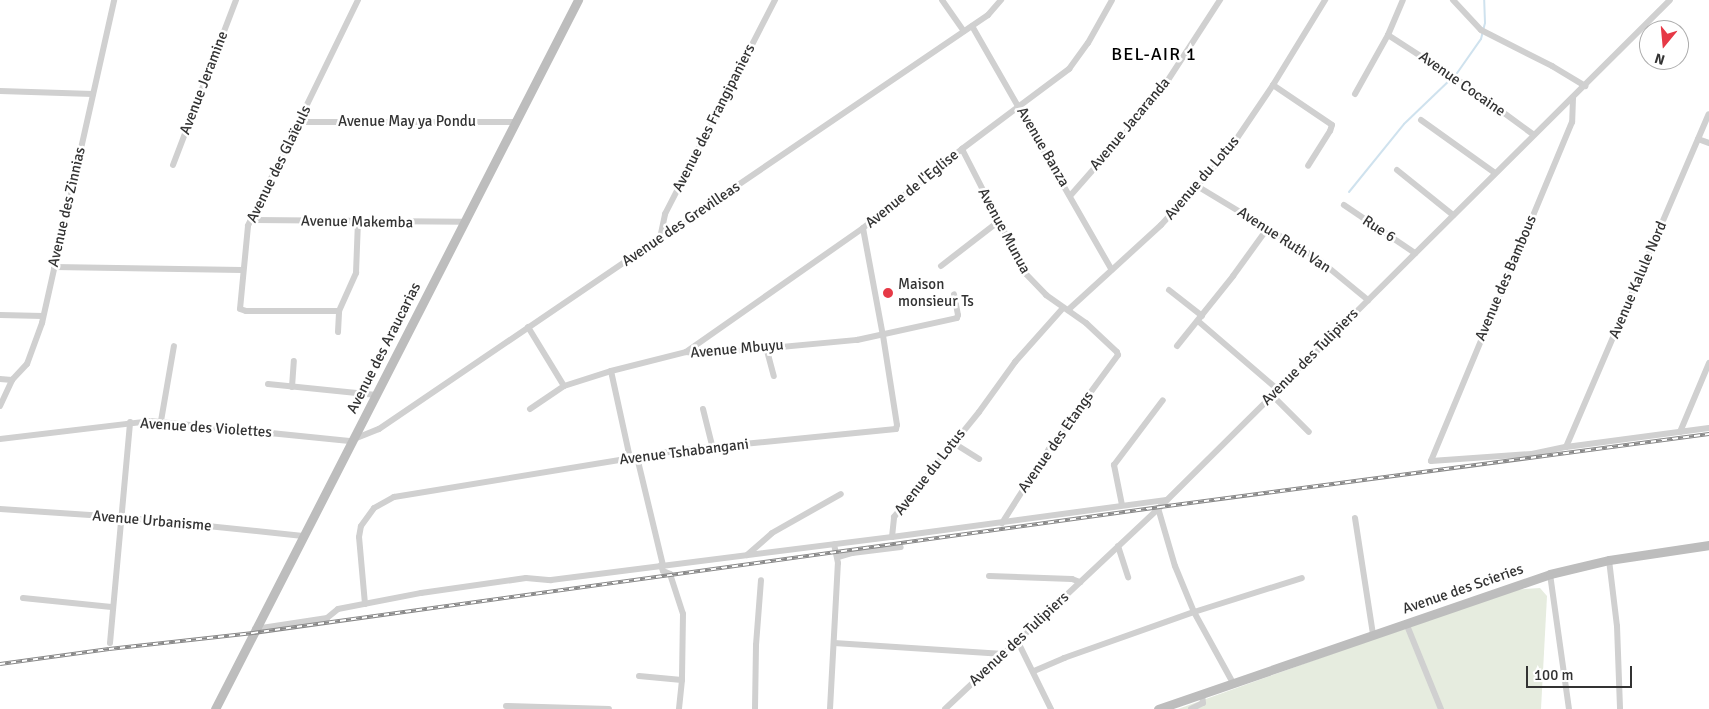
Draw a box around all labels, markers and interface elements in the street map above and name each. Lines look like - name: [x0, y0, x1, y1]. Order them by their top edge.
- north arrow: [1639, 20, 1689, 70]
- street label: Avenue Jeramine: [176, 29, 232, 137]
- street label: Avenue des Frangipaniers: [669, 41, 759, 195]
- district label: BEL-AIR 1: [1110, 43, 1198, 65]
- street label: Avenue Cocaine: [1415, 48, 1509, 120]
- text: N: [1653, 49, 1667, 68]
- street label: Avenue Jacaranda: [1086, 74, 1174, 174]
- street label: Avenue des Glaïeuls: [243, 103, 315, 225]
- street label: Avenue Banza: [1013, 104, 1073, 190]
- street label: Avenue May ya Pondu: [338, 113, 476, 131]
- street label: Avenue du Lotus: [1161, 133, 1243, 223]
- street label: Avenue des Zinnias: [44, 145, 90, 269]
- street label: Avenue de l'Eglise: [862, 146, 962, 232]
- street label: Avenue des Grevilleas: [619, 178, 743, 270]
- street label: Avenue Munua: [974, 185, 1034, 277]
- street label: Avenue Ruth Van: [1234, 203, 1334, 277]
- street label: Avenue Makemba: [301, 212, 413, 232]
- street label: Rue 6: [1359, 212, 1399, 246]
- street label: Avenue des Bambous: [1471, 213, 1541, 343]
- street label: Avenue Kalule Nord: [1605, 219, 1671, 341]
- place label: Maison monsieur Ts: [898, 275, 974, 310]
- street label: Avenue des Araucarias: [343, 280, 425, 416]
- marker: Maison monsieur Ts: [882, 287, 894, 299]
- street label: Avenue des Tulipiers: [1258, 305, 1362, 409]
- street label: Avenue Mbuyu: [690, 336, 784, 362]
- street label: Avenue des Etangs: [1014, 388, 1098, 496]
- street label: Avenue des Violettes: [139, 414, 273, 442]
- street label: Avenue du Lotus: [891, 425, 969, 519]
- street label: Avenue Tshabangani: [618, 435, 750, 469]
- street label: Avenue Urbanisme: [92, 507, 212, 535]
- street label: Avenue des Scieries: [1400, 560, 1526, 618]
- street label: Avenue des Tulipiers: [965, 588, 1073, 690]
- scale bar: [1529, 656, 1635, 688]
- text: 100 m: [1534, 666, 1574, 684]

